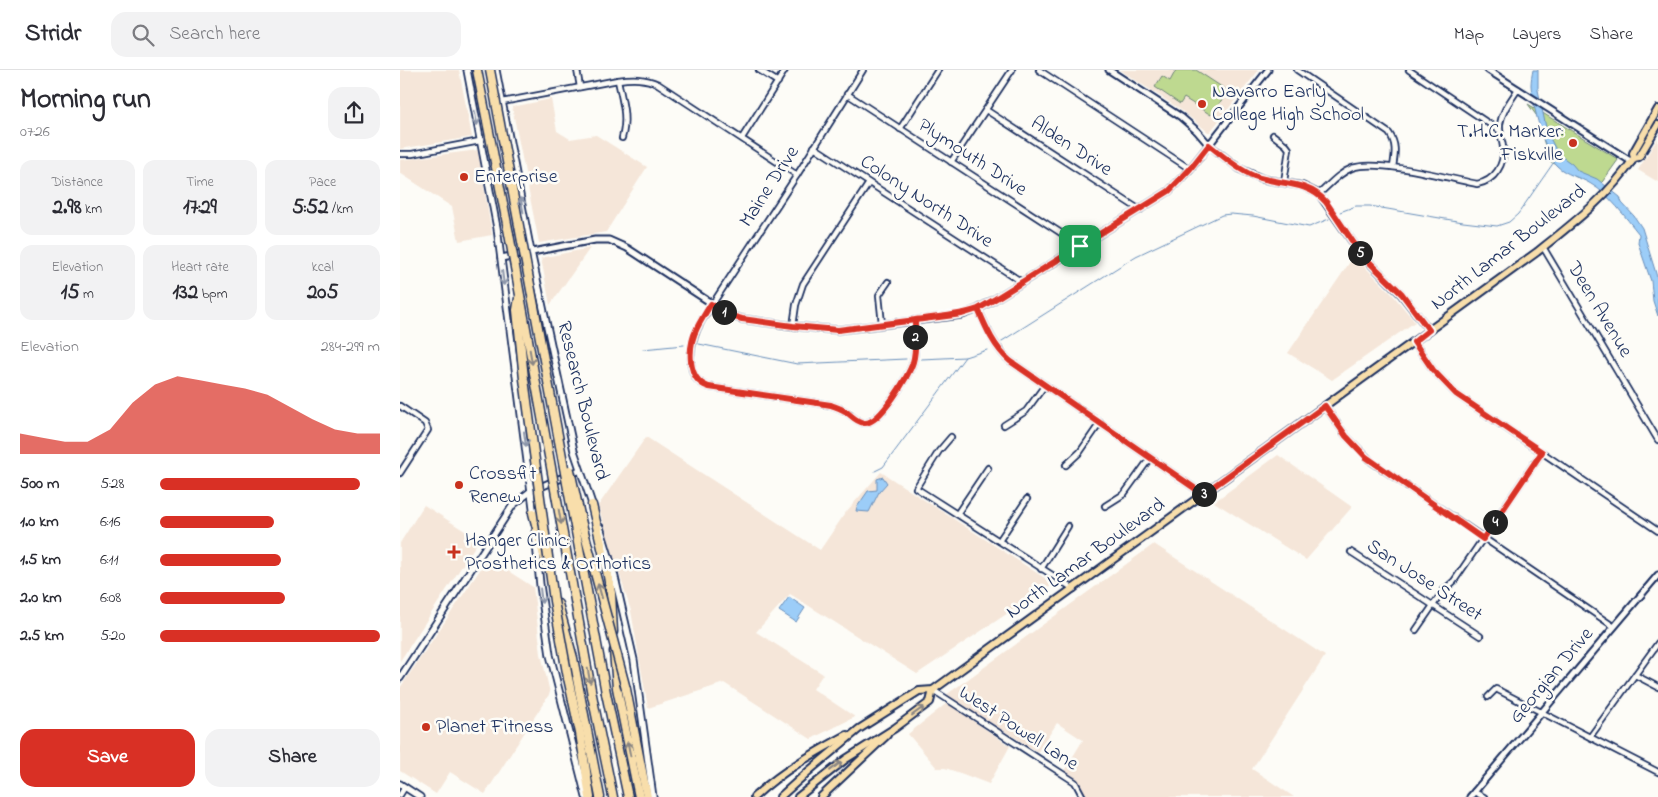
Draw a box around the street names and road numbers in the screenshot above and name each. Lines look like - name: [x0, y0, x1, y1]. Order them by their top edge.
- street label: Alden Drive: [1024, 110, 1118, 184]
- street label: Plymouth Drive: [912, 112, 1032, 204]
- street label: Maine Drive: [733, 140, 807, 234]
- street label: Colony North Drive: [854, 148, 998, 256]
- street label: North Lamar Boulevard: [1425, 178, 1593, 318]
- street label: Deen Avenue: [1558, 256, 1639, 363]
- street label: Research Boulevard: [548, 318, 616, 484]
- street label: North Lamar Boulevard: [1000, 491, 1172, 627]
- street label: San Jose Street: [1360, 533, 1488, 630]
- street label: Georgian Drive: [1503, 621, 1602, 731]
- street label: West Powell Lane: [952, 679, 1084, 779]

